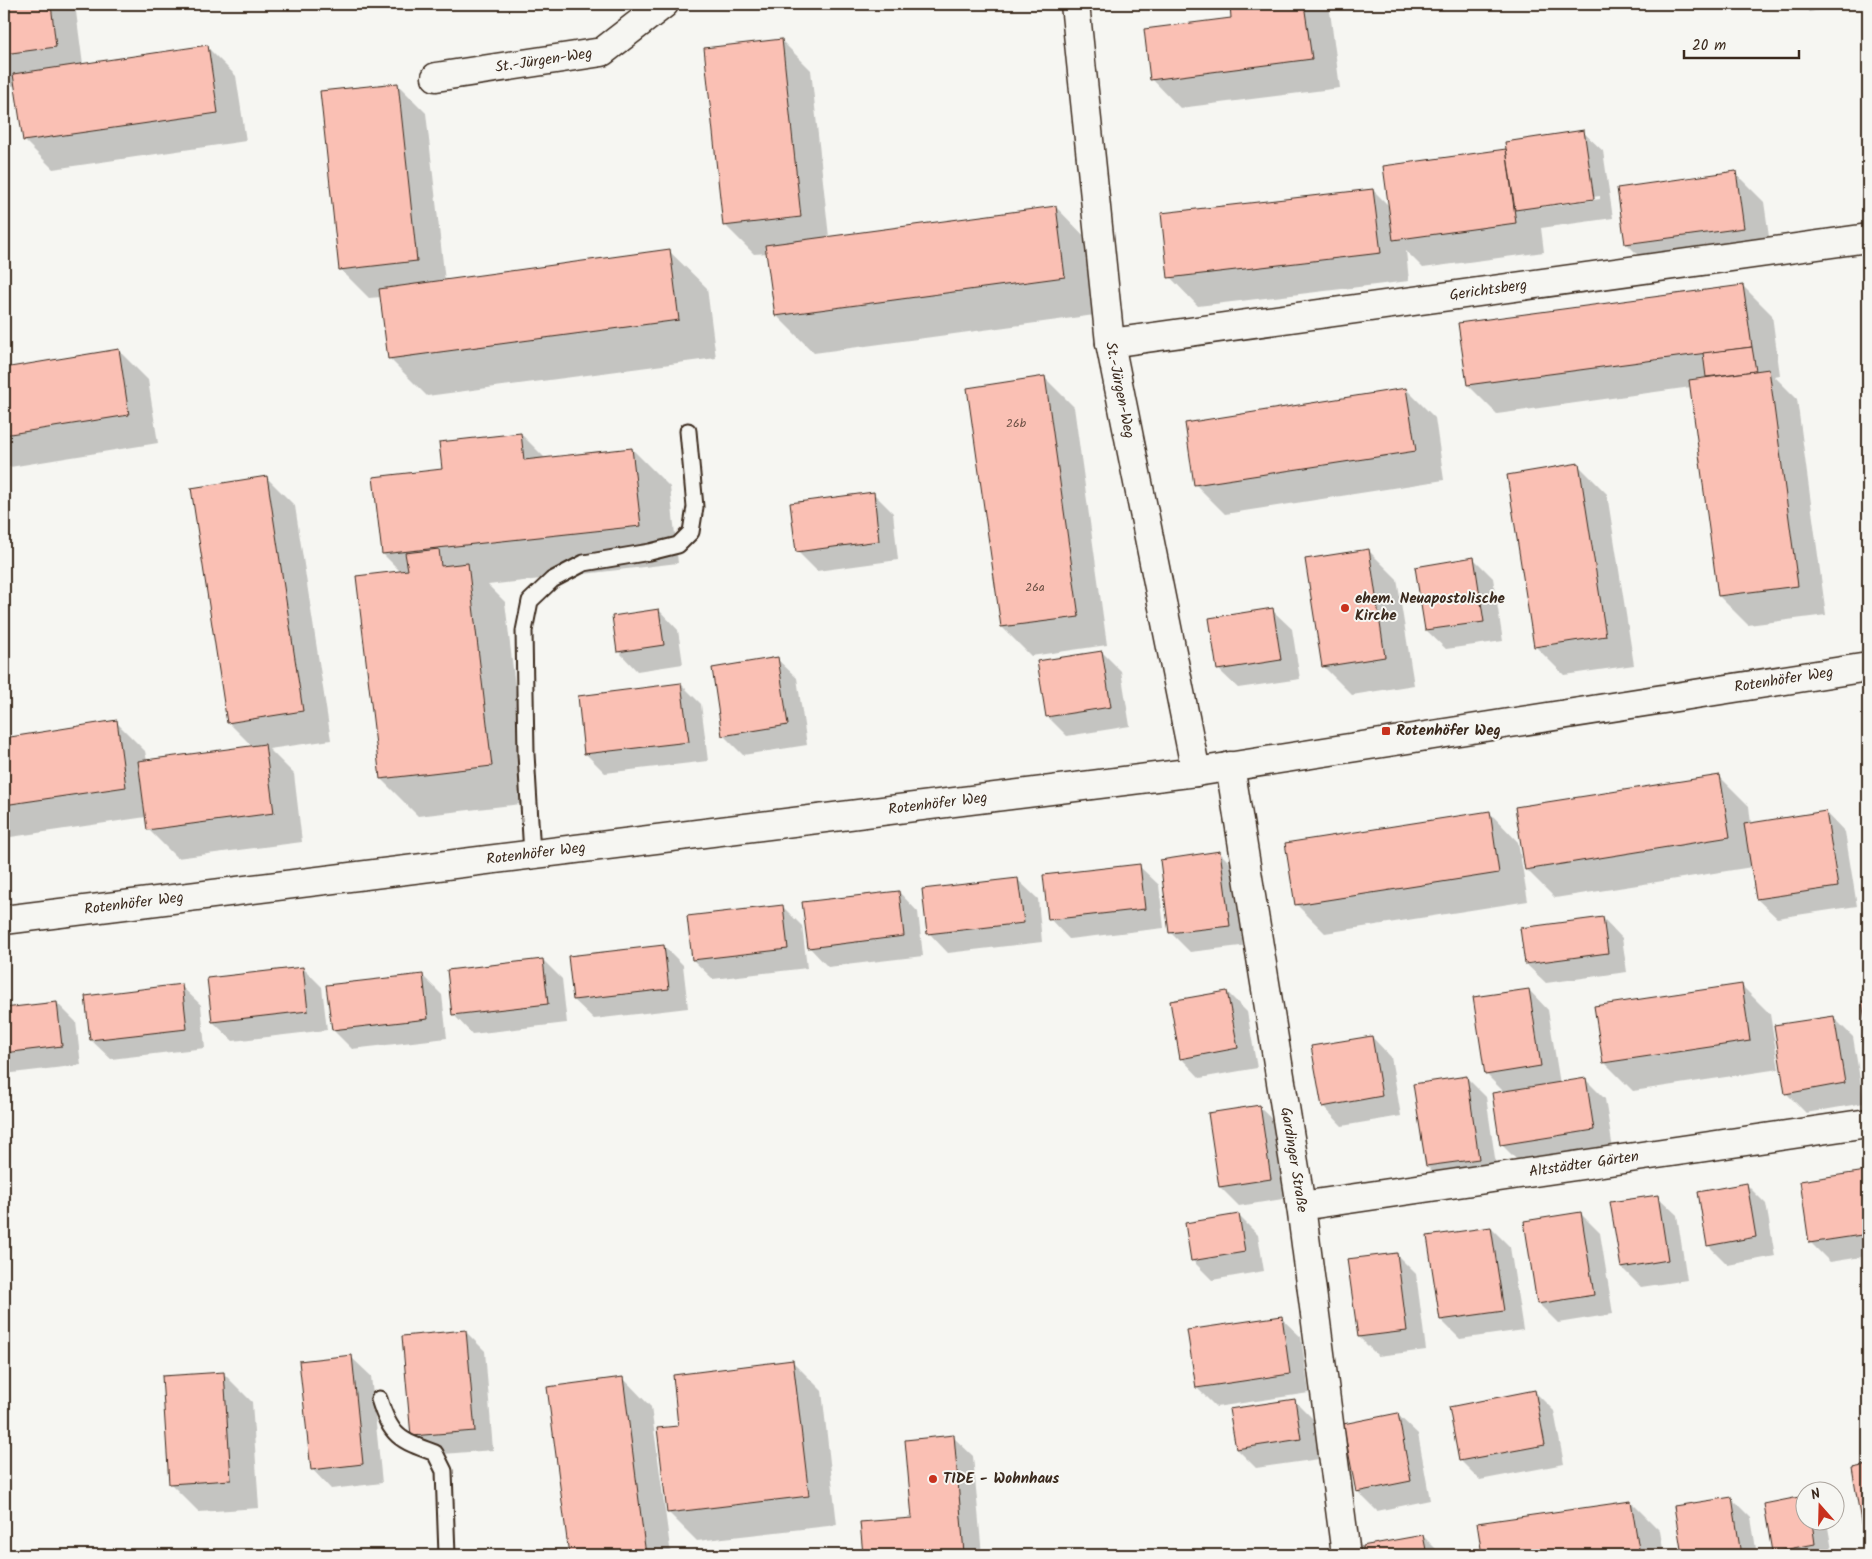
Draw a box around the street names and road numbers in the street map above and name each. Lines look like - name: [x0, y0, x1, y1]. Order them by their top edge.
- street label: St.-Jürgen-Weg: [494, 42, 594, 80]
- street label: Gerichtsberg: [1448, 273, 1529, 308]
- street label: St.-Jürgen-Weg: [1098, 340, 1141, 441]
- street label: Rotenhöfer Weg: [1732, 661, 1835, 700]
- street label: Rotenhöfer Weg: [887, 786, 989, 822]
- street label: Rotenhöfer Weg: [485, 836, 587, 872]
- street label: Rotenhöfer Weg: [83, 886, 185, 922]
- street label: Gardinger Straße: [1273, 1105, 1314, 1214]
- street label: Altstädter Gärten: [1527, 1145, 1641, 1184]

